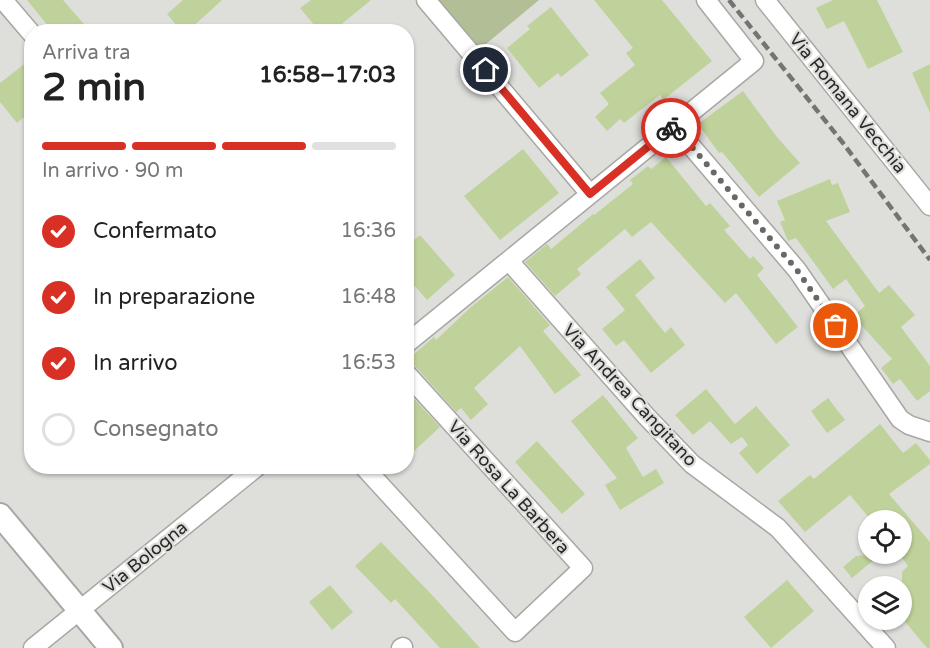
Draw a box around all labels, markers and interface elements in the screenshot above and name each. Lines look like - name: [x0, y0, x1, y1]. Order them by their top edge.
- street label: Via Romana Vecchia: [785, 28, 911, 178]
- text: Arriva tra: [42, 41, 131, 65]
- pin: [460, 44, 511, 95]
- icon: home: [469, 53, 502, 86]
- text: 16:58–17:03: [259, 62, 396, 88]
- text: 2 min: [42, 64, 146, 111]
- courier: [641, 98, 701, 158]
- icon: bike: [655, 112, 688, 145]
- text: In arrivo · 90 m: [42, 159, 183, 183]
- icon: check: [42, 215, 75, 248]
- text: Confermato: [93, 218, 217, 244]
- text: 16:36: [341, 219, 396, 243]
- icon: check: [42, 281, 75, 314]
- text: In preparazione: [93, 284, 255, 310]
- text: 16:48: [341, 285, 396, 309]
- pin: [810, 300, 861, 351]
- icon: bag: [819, 309, 852, 342]
- street label: Via Andrea Cangitano: [558, 319, 702, 471]
- icon: check: [42, 347, 75, 380]
- text: In arrivo: [93, 350, 178, 376]
- text: 16:53: [341, 351, 396, 375]
- text: Consegnato: [93, 416, 219, 442]
- street label: Via Rosa La Barbera: [443, 416, 575, 558]
- map controls: [858, 510, 912, 630]
- button: locate: [858, 510, 912, 564]
- street label: Via Bologna: [98, 516, 192, 598]
- button: layers: [858, 576, 912, 630]

